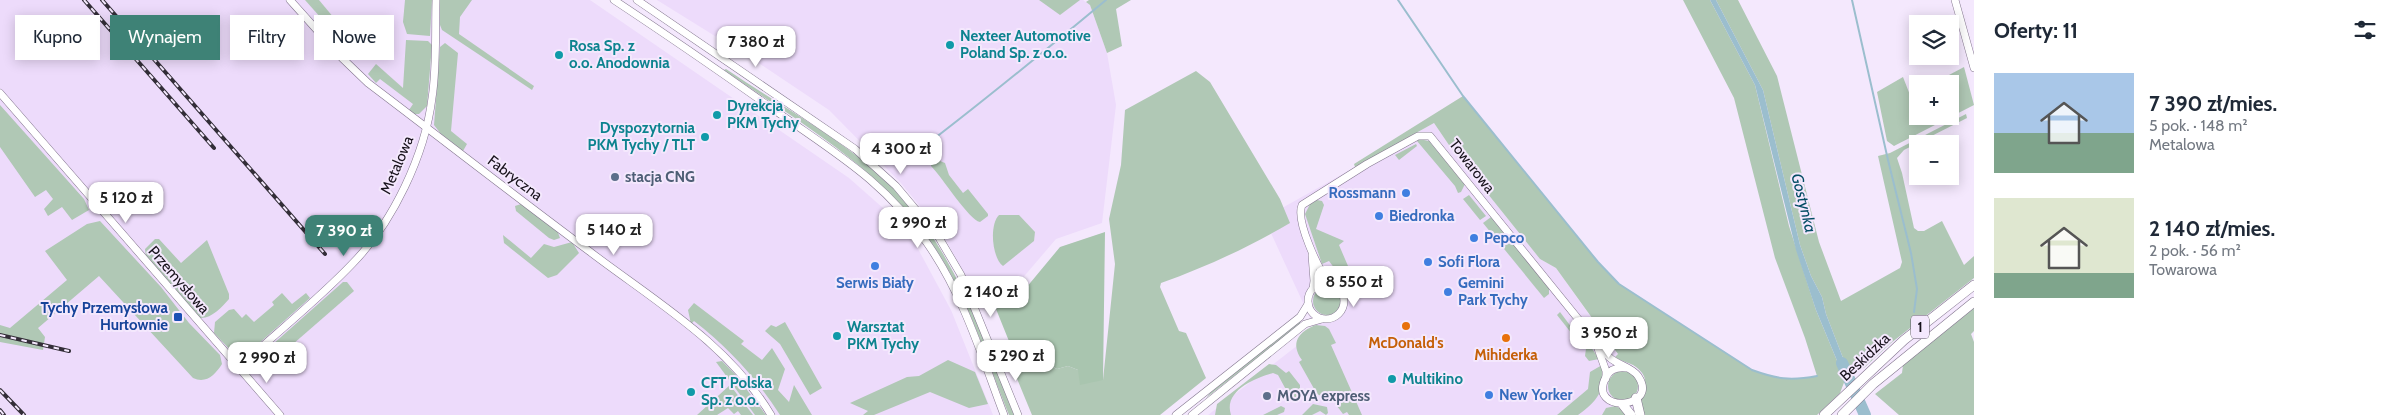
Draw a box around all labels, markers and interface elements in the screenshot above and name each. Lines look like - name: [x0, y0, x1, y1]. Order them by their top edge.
- chip: Kupno: [15, 15, 100, 60]
- chip: Wynajem: [110, 15, 220, 60]
- chip: Filtry: [230, 15, 304, 60]
- chip: Nowe: [314, 15, 394, 60]
- map controls: [1909, 15, 1959, 185]
- button: layers: [1909, 15, 1959, 65]
- icon: filters: [2351, 16, 2379, 44]
- text: Oferty: 11: [1994, 18, 2078, 43]
- pin: 7 380 zł: [704, 26, 808, 68]
- place label: Nexteer Automotive Poland Sp. z o.o.: [960, 27, 1091, 62]
- text: 7 380 zł: [728, 32, 784, 51]
- place label: Rosa Sp. z o.o. Anodownia: [569, 37, 670, 72]
- marker: Nexteer Automotive Poland Sp. z o.o.: [944, 39, 956, 51]
- marker: Rosa Sp. z o.o. Anodownia: [553, 49, 565, 61]
- button: +: [1909, 75, 1959, 125]
- text: 7 390 zł/mies.: [2149, 91, 2277, 116]
- icon: home: [2034, 93, 2094, 153]
- place label: Dyrekcja PKM Tychy: [727, 97, 800, 132]
- marker: Dyrekcja PKM Tychy: [711, 109, 723, 121]
- text: 5 pok. · 148 m²: [2149, 116, 2248, 135]
- place label: Dyspozytornia PKM Tychy / TLT: [587, 119, 696, 154]
- marker: Dyspozytornia PKM Tychy / TLT: [699, 131, 711, 143]
- street label: Metalowa: [377, 132, 418, 197]
- pin: 4 300 zł: [849, 132, 953, 175]
- street label: Towarowa: [1445, 135, 1499, 197]
- button: −: [1909, 135, 1959, 185]
- text: Metalowa: [2149, 135, 2215, 154]
- text: 4 300 zł: [871, 139, 931, 158]
- street label: Fabryczna: [484, 152, 547, 205]
- place label: stacja CNG: [625, 168, 695, 186]
- marker: stacja CNG: [609, 171, 621, 183]
- water label: Gostynka: [1787, 171, 1821, 235]
- pin: 5 120 zł: [74, 182, 178, 224]
- place label: Rossmann: [1329, 184, 1396, 202]
- marker: Rossmann: [1400, 187, 1412, 199]
- text: 5 120 zł: [99, 188, 153, 207]
- pin: 2 990 zł: [866, 206, 970, 249]
- place label: Biedronka: [1389, 207, 1455, 225]
- marker: Biedronka: [1373, 210, 1385, 222]
- text: 2 990 zł: [890, 213, 946, 232]
- pin: 7 390 zł: [292, 214, 396, 257]
- pin: 5 140 zł: [562, 214, 666, 256]
- text: 2 140 zł/mies.: [2149, 216, 2275, 241]
- icon: home: [2034, 218, 2094, 278]
- text: 5 140 zł: [587, 220, 641, 239]
- text: 7 390 zł: [316, 221, 372, 240]
- place label: Pepco: [1484, 229, 1525, 247]
- marker: Pepco: [1468, 232, 1480, 244]
- text: 2 pok. · 56 m²: [2149, 241, 2241, 260]
- street label: Przemysłowa: [145, 242, 214, 318]
- place label: Sofi Flora: [1438, 253, 1500, 271]
- marker: Sofi Flora: [1422, 256, 1434, 268]
- marker: Serwis Biały: [869, 260, 881, 272]
- text: Towarowa: [2149, 260, 2217, 279]
- pin: 8 550 zł: [1302, 266, 1406, 308]
- text: 8 550 zł: [1325, 272, 1383, 291]
- place label: Serwis Biały: [836, 274, 915, 292]
- place label: Gemini Park Tychy: [1458, 274, 1529, 309]
- pin: 2 140 zł: [939, 276, 1043, 318]
- text: 2 140 zł: [964, 282, 1018, 301]
- marker: Gemini Park Tychy: [1442, 286, 1454, 298]
- place label: Tychy Przemysłowa Hurtownie: [40, 299, 169, 334]
- marker: Tychy Przemysłowa Hurtownie: [172, 311, 184, 323]
- pin: 3 950 zł: [1557, 316, 1661, 359]
- road number: 1: [1911, 316, 1929, 338]
- place label: Warsztat PKM Tychy: [847, 318, 920, 353]
- marker: McDonald's: [1400, 320, 1412, 332]
- text: 3 950 zł: [1581, 323, 1637, 342]
- street label: Beskidzka: [1836, 329, 1894, 385]
- marker: Warsztat PKM Tychy: [831, 330, 843, 342]
- marker: Mihiderka: [1500, 332, 1512, 344]
- place label: McDonald's: [1368, 334, 1444, 352]
- pin: 5 290 zł: [964, 340, 1068, 382]
- pin: 2 990 zł: [215, 342, 319, 384]
- text: 5 290 zł: [988, 346, 1044, 365]
- place label: Mihiderka: [1474, 346, 1538, 364]
- text: 2 990 zł: [239, 348, 295, 367]
- place label: Multikino: [1402, 370, 1463, 388]
- marker: Multikino: [1386, 373, 1398, 385]
- place label: CFT Polska Sp. z o.o.: [701, 374, 772, 409]
- marker: CFT Polska Sp. z o.o.: [685, 386, 697, 398]
- place label: New Yorker: [1499, 386, 1572, 404]
- place label: MOYA express: [1277, 387, 1370, 405]
- marker: New Yorker: [1483, 389, 1495, 401]
- marker: MOYA express: [1261, 390, 1273, 402]

